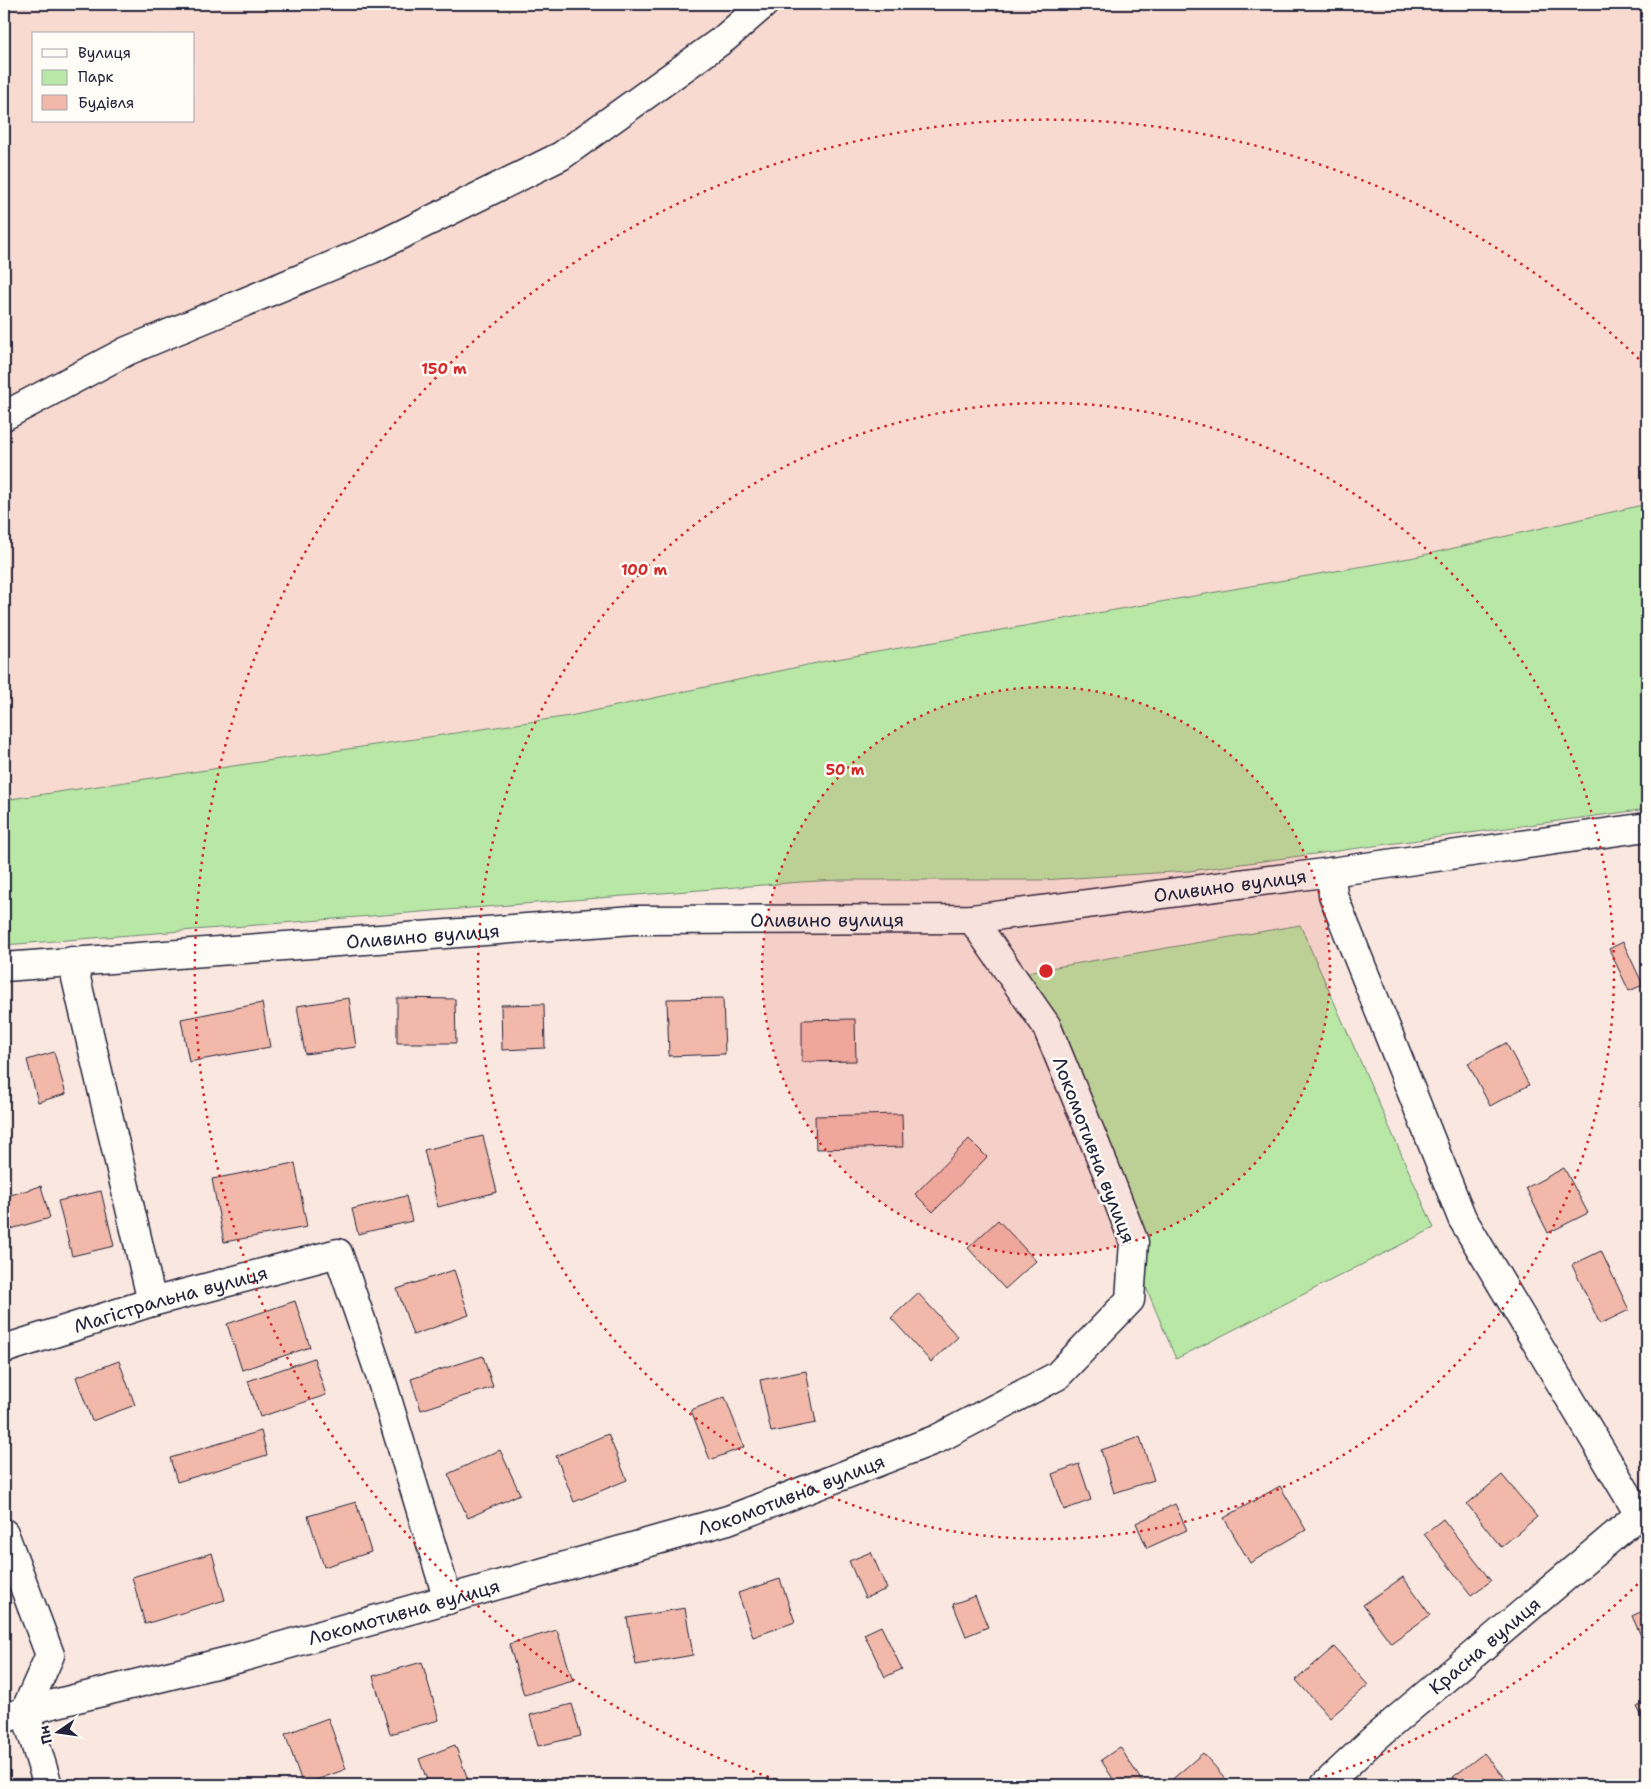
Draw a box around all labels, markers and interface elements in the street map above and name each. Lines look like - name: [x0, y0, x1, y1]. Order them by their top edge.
- legend: [32, 32, 195, 122]
- text: Вулиця: [78, 43, 131, 63]
- text: Парк: [78, 67, 114, 87]
- text: Будівля: [78, 93, 134, 113]
- text: 150 m: [421, 359, 467, 379]
- text: 100 m: [621, 560, 667, 580]
- text: 50 m: [826, 760, 865, 780]
- street label: Оливино вулиця: [1152, 863, 1308, 908]
- street label: Оливино вулиця: [750, 907, 904, 932]
- street label: Оливино вулиця: [345, 918, 501, 954]
- centre of rings: [1037, 962, 1055, 980]
- street label: Локомотивна вулиця: [1047, 1053, 1141, 1247]
- street label: Магістральна вулиця: [70, 1260, 270, 1339]
- street label: Локомотивна вулиця: [695, 1448, 888, 1541]
- street label: Локомотивна вулиця: [305, 1573, 502, 1651]
- street label: Красна вулиця: [1423, 1591, 1546, 1700]
- north arrow: [32, 1706, 82, 1756]
- text: Пн: [34, 1724, 56, 1746]

